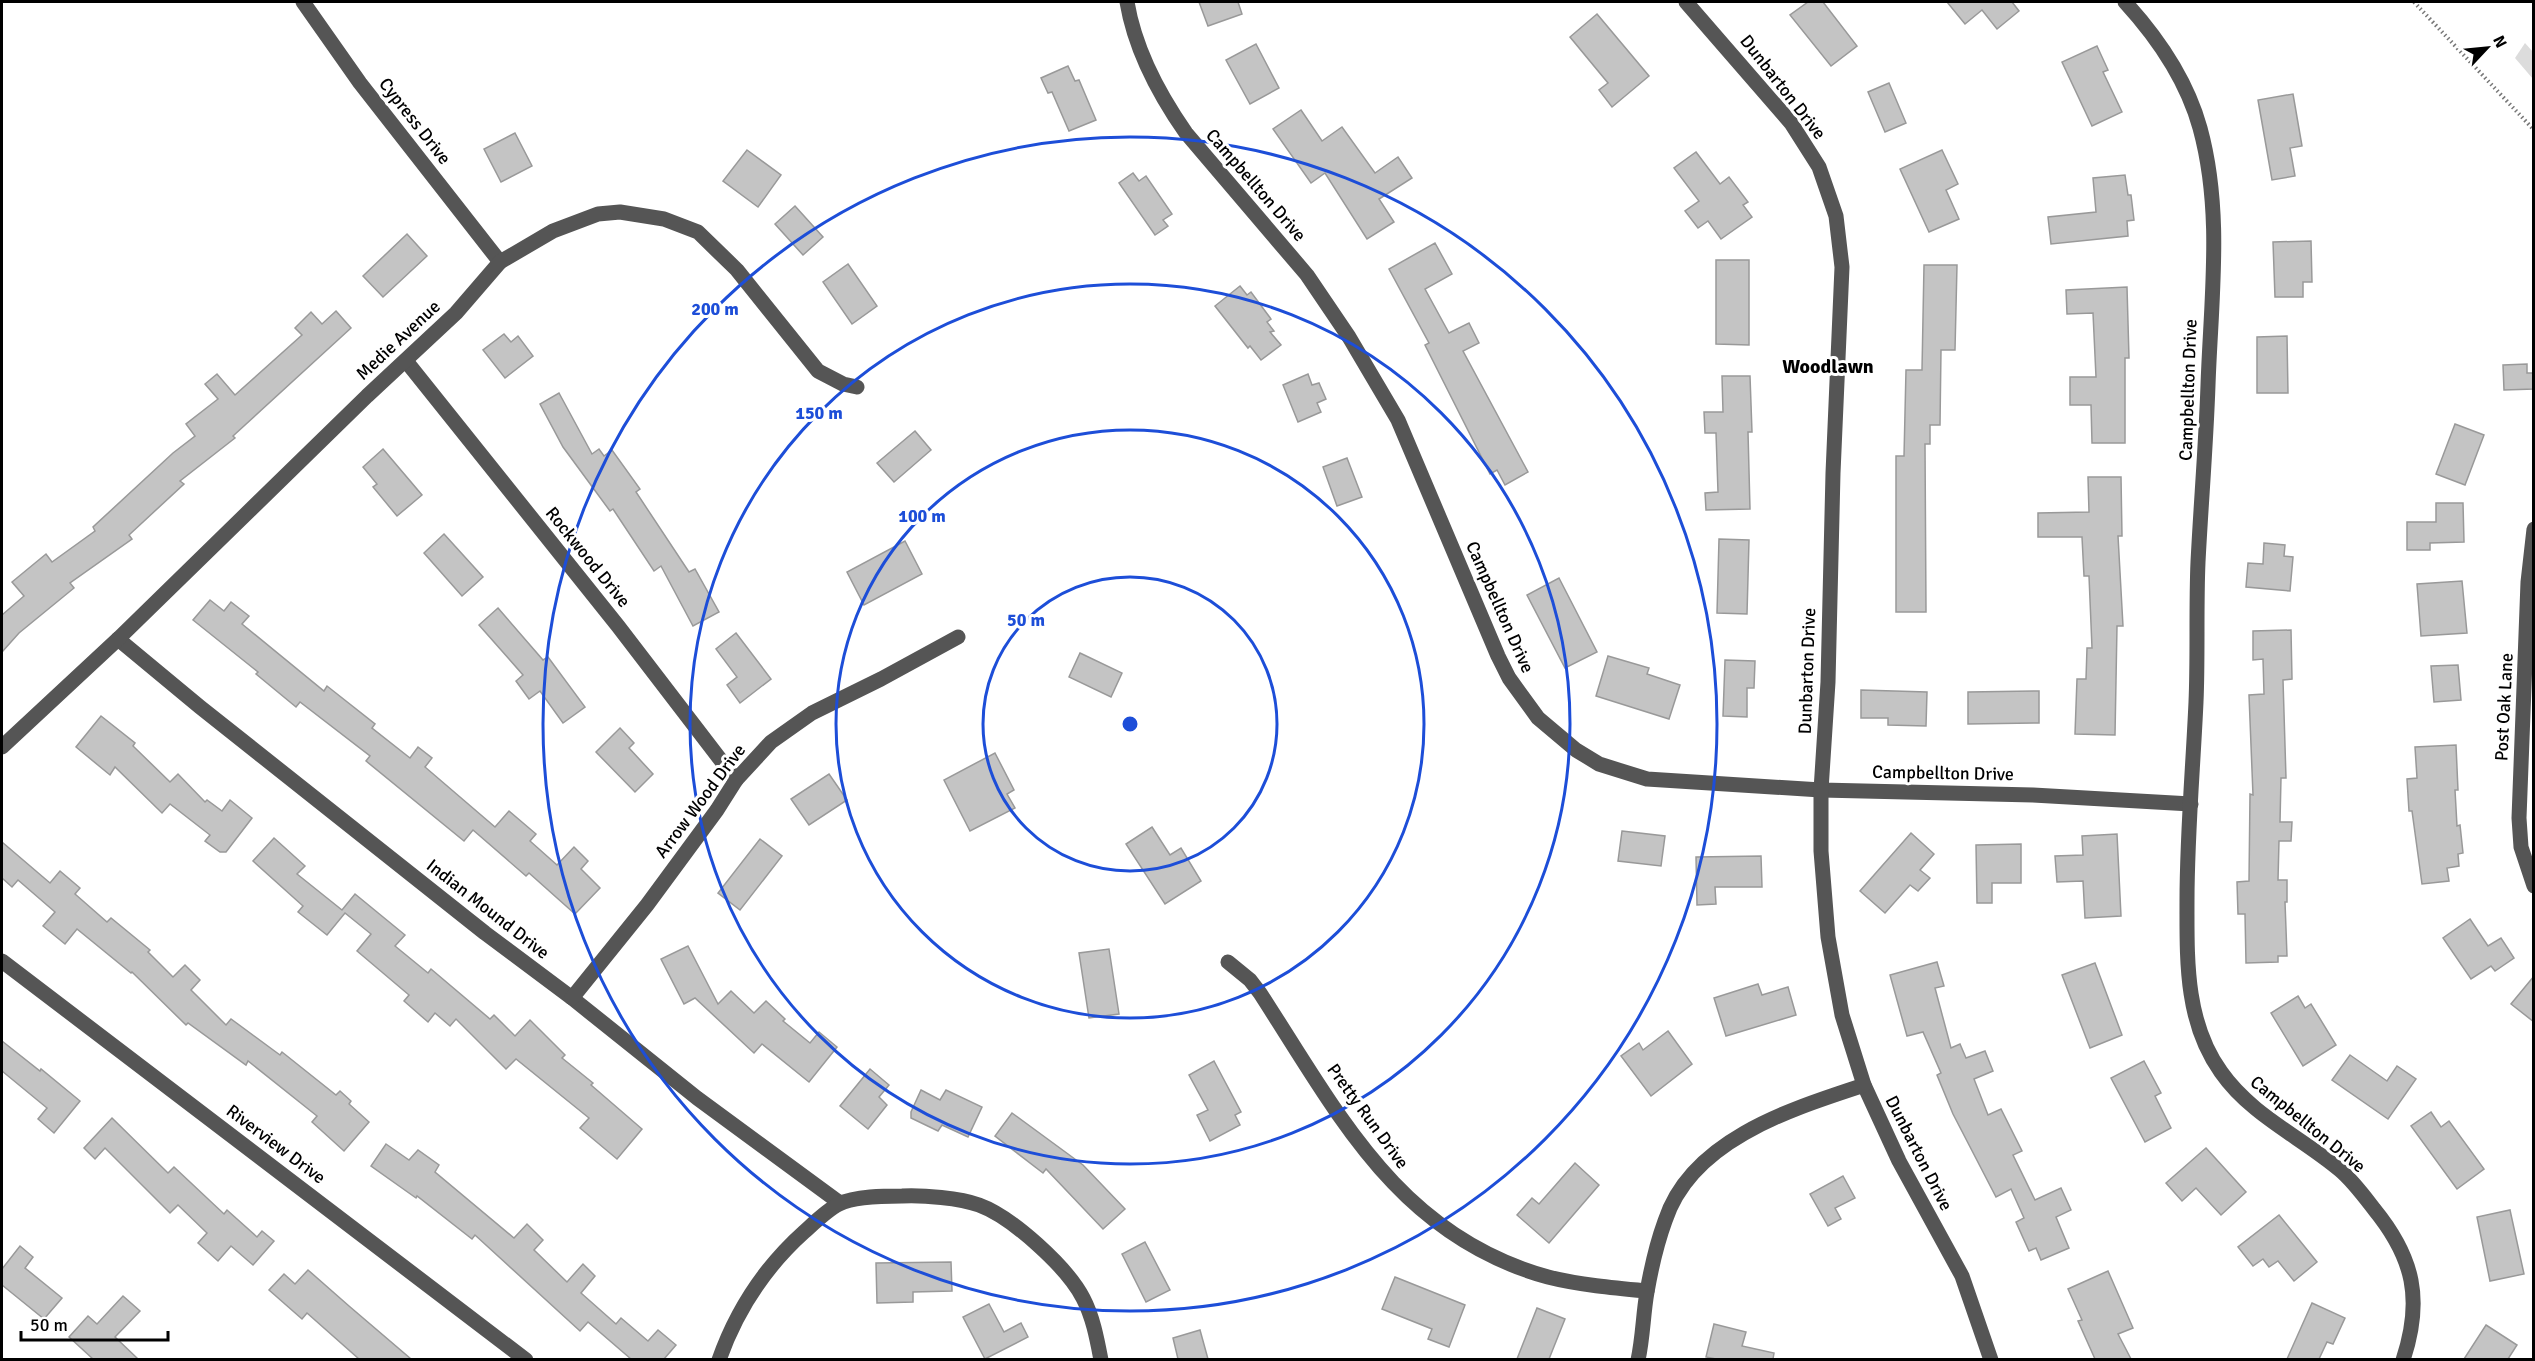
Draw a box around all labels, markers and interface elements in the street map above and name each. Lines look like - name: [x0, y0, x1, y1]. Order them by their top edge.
- north arrow: [2457, 18, 2517, 78]
- street label: Dunbarton Drive: [1735, 30, 1831, 144]
- text: N: [2488, 32, 2511, 51]
- street label: Cypress Drive: [374, 73, 456, 169]
- street label: Campbellton Drive: [1201, 124, 1311, 246]
- street label: Medie Avenue: [351, 295, 445, 385]
- text: 200 m: [691, 298, 739, 320]
- street label: Campbellton Drive: [2175, 319, 2201, 461]
- district label: Woodlawn: [1782, 354, 1874, 379]
- text: 150 m: [795, 402, 843, 424]
- street label: Rockwood Drive: [541, 502, 635, 612]
- text: 100 m: [898, 505, 946, 527]
- street label: Campbellton Drive: [1461, 538, 1539, 676]
- street label: Dunbarton Drive: [1794, 607, 1820, 735]
- text: 50 m: [1007, 609, 1045, 631]
- street label: Post Oak Lane: [2490, 652, 2518, 762]
- centre of rings: [1120, 714, 1140, 734]
- street label: Arrow Wood Drive: [650, 740, 750, 862]
- street label: Campbellton Drive: [1872, 761, 2014, 785]
- street label: Indian Mound Drive: [422, 854, 554, 964]
- street label: Pretty Run Drive: [1322, 1059, 1414, 1173]
- street label: Campbellton Drive: [2246, 1071, 2370, 1177]
- street label: Dunbarton Drive: [1880, 1092, 1958, 1214]
- street label: Riverview Drive: [222, 1100, 330, 1188]
- scale bar: [21, 1304, 168, 1342]
- text: 50 m: [30, 1314, 68, 1336]

